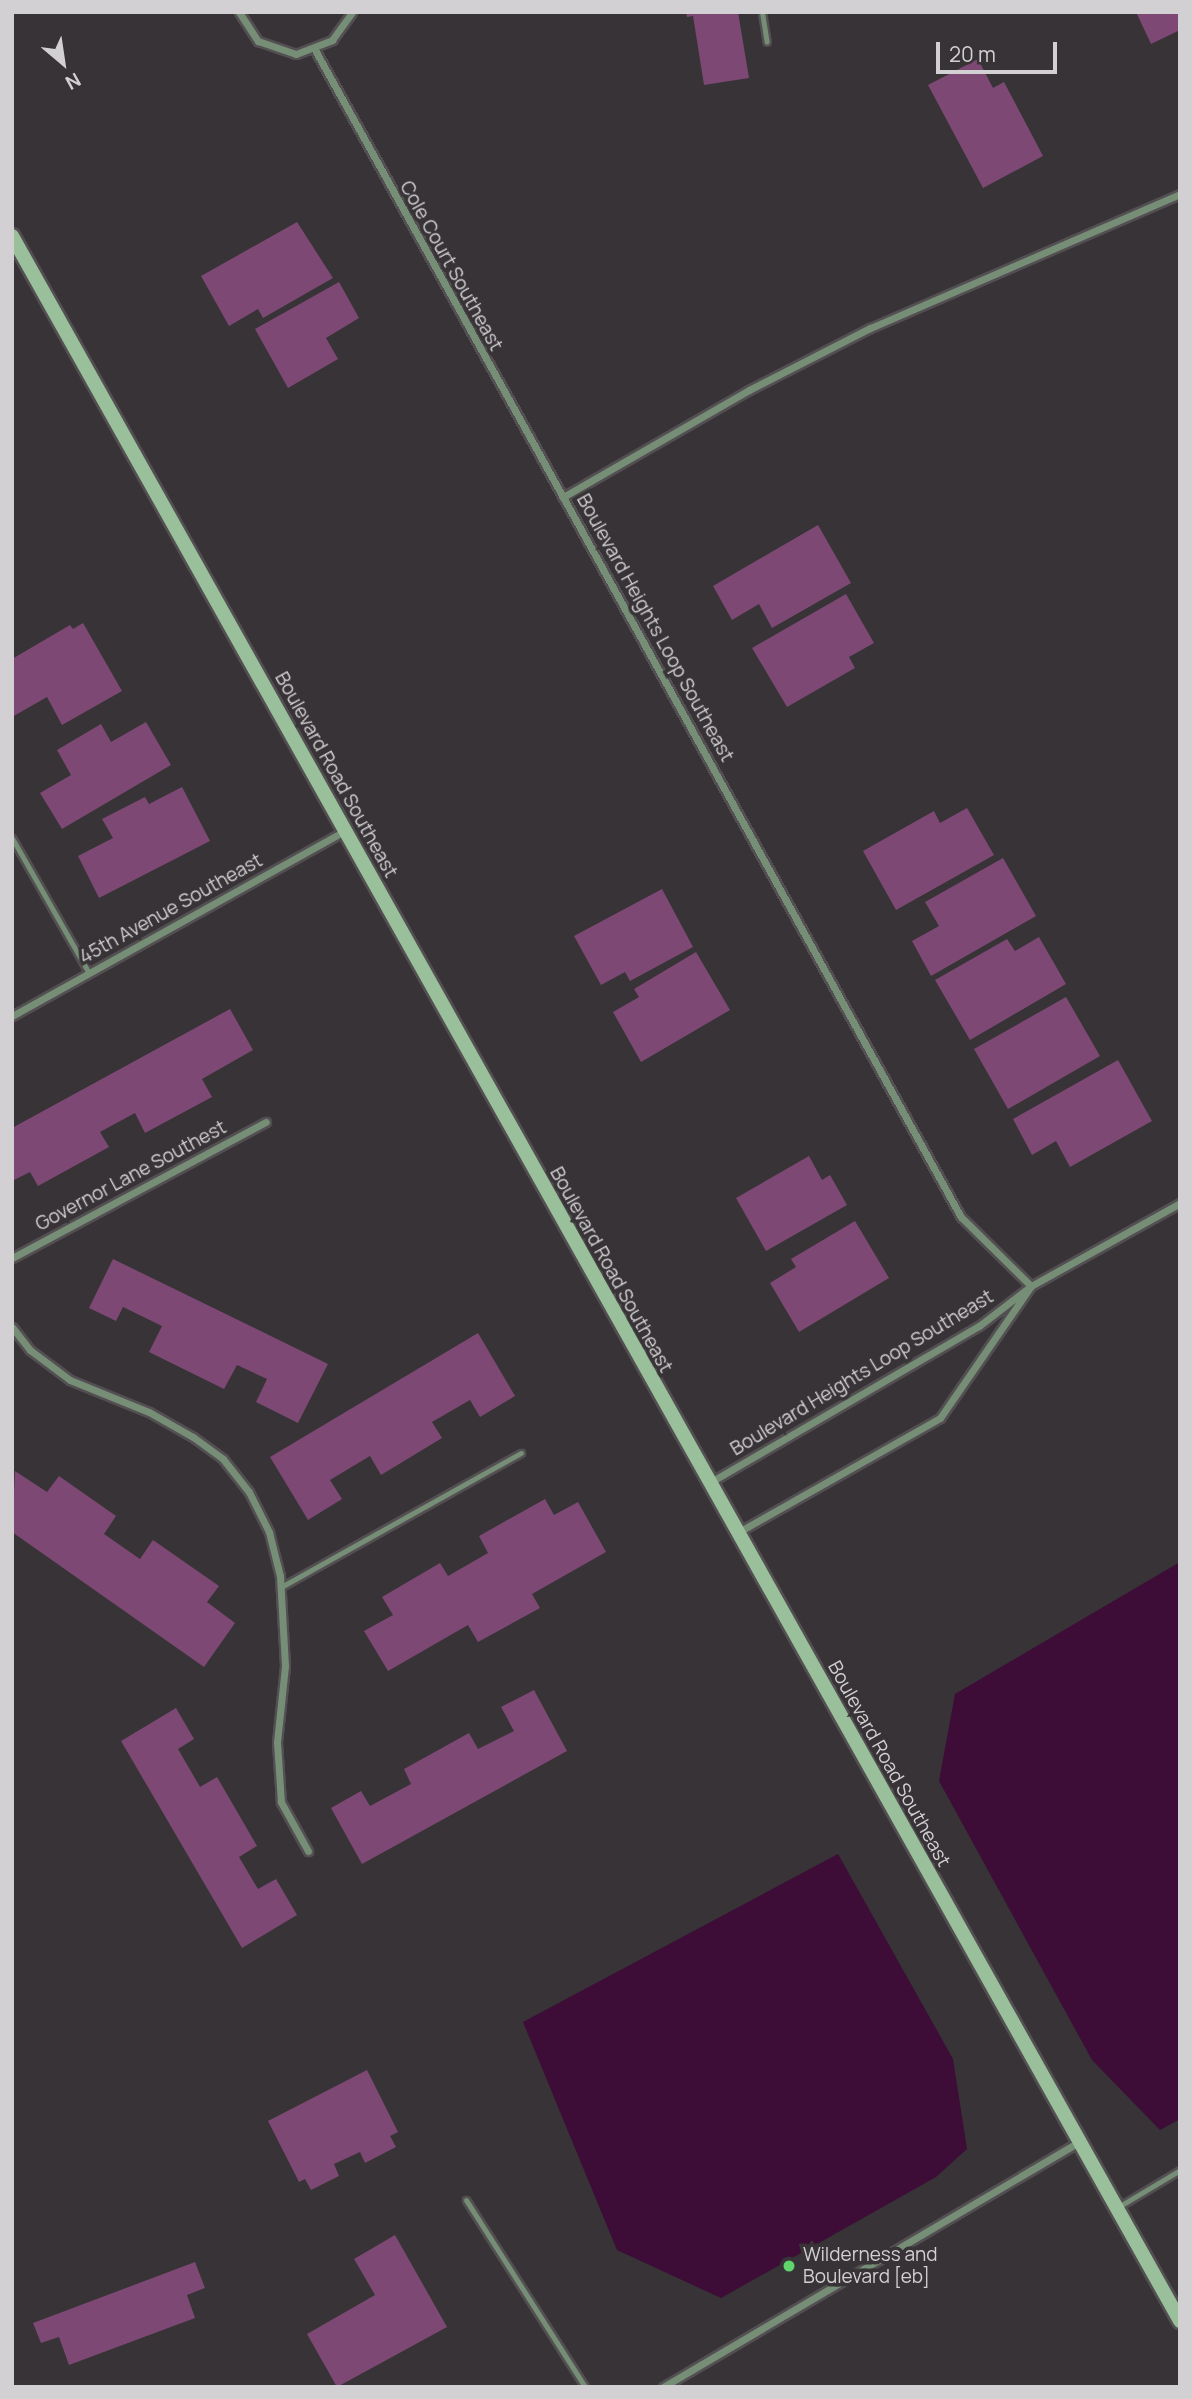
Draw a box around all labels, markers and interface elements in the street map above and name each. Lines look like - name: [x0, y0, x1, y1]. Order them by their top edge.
- north arrow: [28, 28, 98, 98]
- scale bar: [940, 28, 1061, 72]
- text: 20 m: [949, 40, 996, 68]
- text: N: [61, 67, 85, 96]
- street label: Cole Court Southeast: [395, 177, 507, 355]
- street label: Boulevard Heights Loop Southeast: [572, 490, 738, 766]
- street label: Boulevard Road Southeast: [270, 668, 402, 882]
- street label: 45th Avenue Southeast: [75, 849, 267, 969]
- street label: Governor Lane Southest: [32, 1116, 230, 1236]
- street label: Boulevard Road Southeast: [545, 1163, 677, 1377]
- street label: Boulevard Heights Loop Southeast: [726, 1285, 998, 1461]
- street label: Boulevard Road Southeast: [823, 1657, 955, 1871]
- place label: Wilderness and Boulevard [eb]: [803, 2244, 938, 2288]
- marker: Wilderness and Boulevard [eb]: [781, 2258, 797, 2274]

